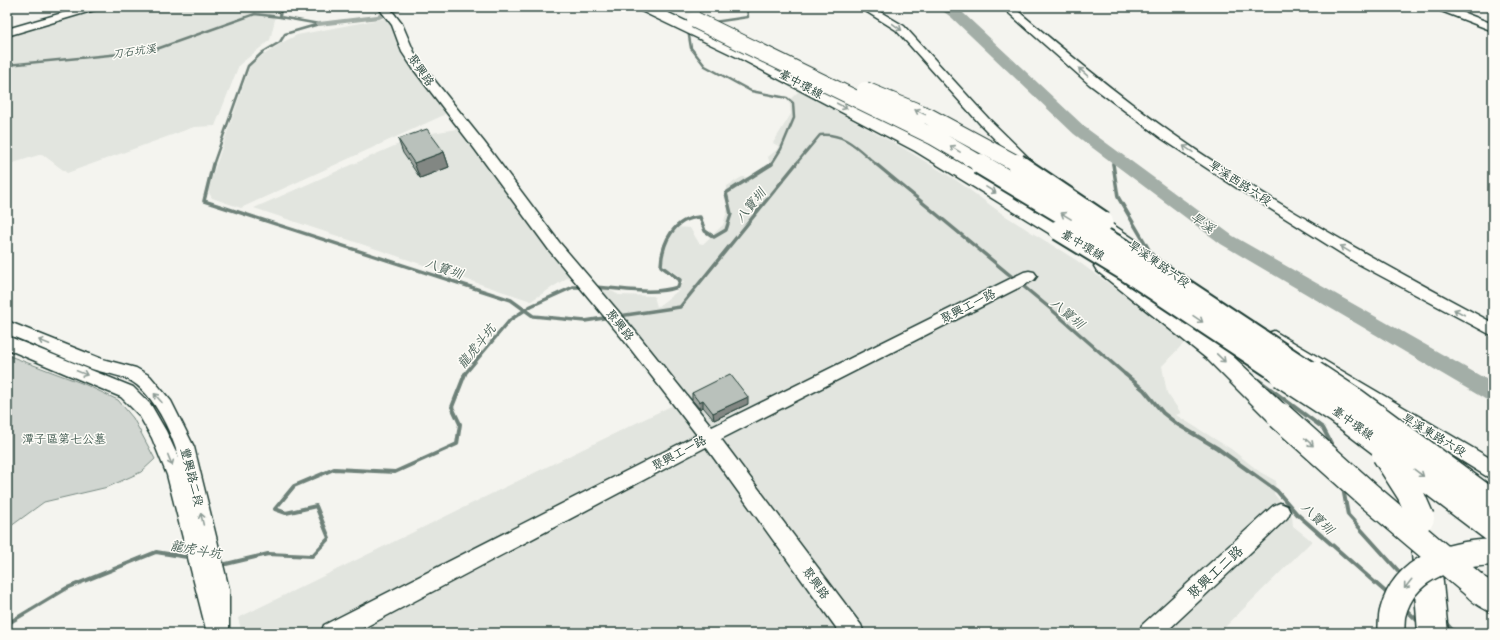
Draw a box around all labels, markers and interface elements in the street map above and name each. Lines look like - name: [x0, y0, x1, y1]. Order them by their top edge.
- one-way arrow: [892, 23, 903, 32]
- water label: 刀石坑溪: [111, 42, 158, 61]
- street label: 聚興路: [405, 51, 437, 89]
- street label: 臺中環線: [777, 67, 825, 101]
- one-way arrow: [1078, 68, 1089, 77]
- one-way arrow: [836, 102, 848, 110]
- one-way arrow: [915, 108, 927, 115]
- one-way arrow: [949, 145, 961, 153]
- one-way arrow: [1183, 145, 1194, 153]
- street label: 旱溪西路六段: [1206, 158, 1274, 208]
- water label: 八寶圳: [732, 184, 770, 225]
- one-way arrow: [985, 187, 997, 195]
- water label: 旱溪: [1188, 209, 1218, 237]
- one-way arrow: [1060, 211, 1072, 219]
- street label: 臺中環線: [1059, 227, 1107, 263]
- street label: 旱溪東路六段: [1125, 238, 1193, 290]
- one-way arrow: [1339, 244, 1351, 252]
- water label: 八寶圳: [423, 255, 467, 282]
- street label: 聚興工一路: [938, 286, 998, 326]
- water label: 八寶圳: [1048, 295, 1089, 333]
- street label: 聚興路: [603, 307, 637, 343]
- one-way arrow: [1453, 307, 1465, 315]
- one-way arrow: [1192, 315, 1203, 323]
- water label: 龍虎斗坑: [454, 320, 500, 371]
- one-way arrow: [38, 338, 50, 346]
- one-way arrow: [1216, 354, 1226, 363]
- one-way arrow: [76, 369, 88, 377]
- one-way arrow: [154, 393, 163, 403]
- street label: 臺中環線: [1329, 403, 1377, 443]
- street label: 旱溪東路六段: [1400, 410, 1468, 460]
- park label: 潭子區第七公墓: [22, 432, 106, 446]
- street label: 聚興工一路: [649, 433, 709, 473]
- one-way arrow: [1304, 437, 1314, 447]
- street label: 豐興路二段: [178, 446, 206, 508]
- one-way arrow: [167, 453, 174, 465]
- one-way arrow: [1414, 469, 1425, 477]
- water label: 八寶圳: [1298, 500, 1338, 539]
- one-way arrow: [198, 513, 206, 526]
- water label: 龍虎斗坑: [169, 538, 225, 562]
- street label: 聚興工二路: [1184, 542, 1247, 602]
- street label: 聚興路: [800, 564, 832, 602]
- one-way arrow: [1403, 579, 1412, 590]

